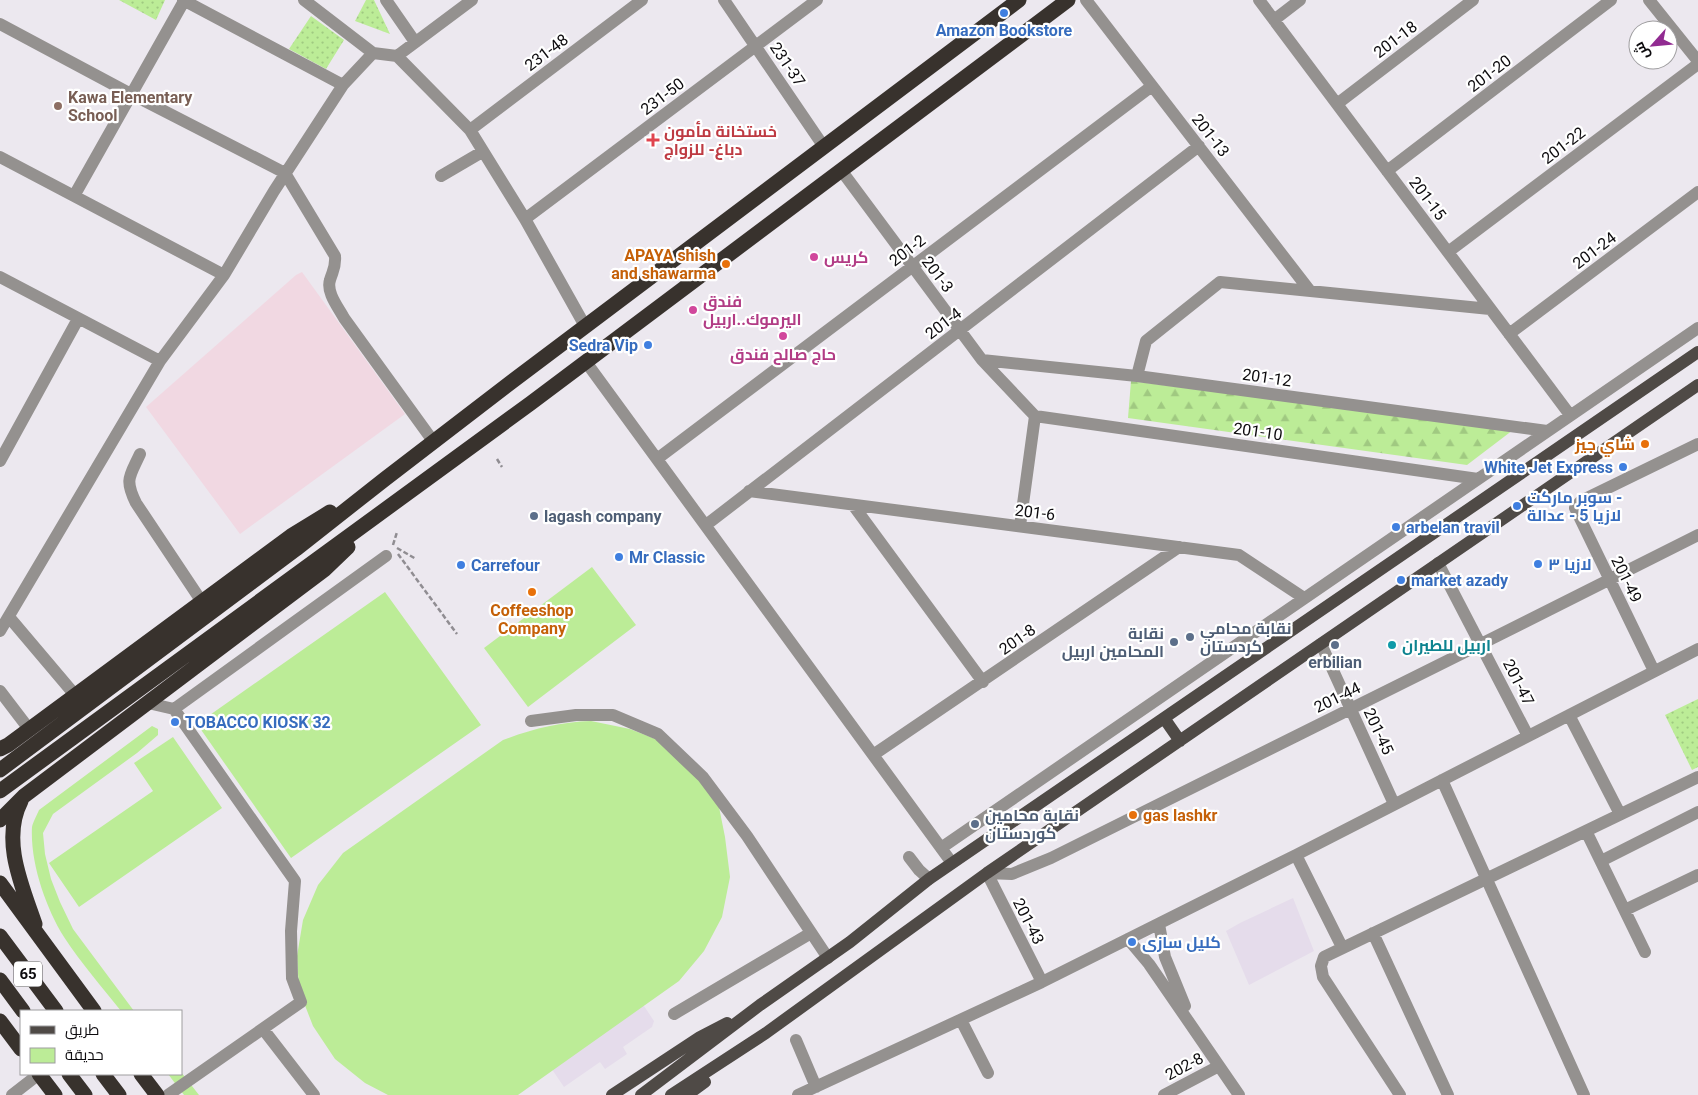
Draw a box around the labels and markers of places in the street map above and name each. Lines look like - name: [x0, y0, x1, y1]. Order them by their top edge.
- marker: Amazon Bookstore: [998, 7, 1010, 19]
- place label: Amazon Bookstore: [936, 21, 1073, 40]
- place label: Kawa Elementary School: [68, 88, 193, 125]
- marker: Kawa Elementary School: [52, 100, 64, 112]
- place label: خستخانة مأمون دباغ- للزواج: [664, 121, 777, 160]
- marker: خستخانة مأمون دباغ- للزواج: [646, 133, 660, 147]
- place label: APAYA shish and shawarma: [611, 246, 716, 283]
- place label: كريس: [824, 248, 868, 267]
- marker: كريس: [808, 251, 820, 263]
- marker: APAYA shish and shawarma: [720, 258, 732, 270]
- place label: فندق اليرموك..اربيل: [703, 292, 802, 329]
- marker: فندق اليرموك..اربيل: [687, 304, 699, 316]
- marker: حاج صالح فندق: [777, 330, 789, 342]
- place label: Sedra Vip: [569, 336, 638, 355]
- marker: Sedra Vip: [642, 339, 654, 351]
- place label: حاج صالح فندق: [730, 345, 836, 365]
- place label: شاي جيز: [1574, 435, 1635, 457]
- marker: شاي جيز: [1639, 438, 1651, 450]
- place label: White Jet Express: [1484, 458, 1613, 477]
- marker: White Jet Express: [1617, 461, 1629, 473]
- place label: سوبر ماركت - لازيا 5 - عدالة: [1527, 488, 1622, 525]
- marker: سوبر ماركت - لازيا 5 - عدالة: [1511, 500, 1523, 512]
- place label: lagash company: [544, 507, 662, 526]
- marker: lagash company: [528, 510, 540, 522]
- place label: arbelan travil: [1406, 518, 1500, 537]
- marker: arbelan travil: [1390, 521, 1402, 533]
- place label: Mr Classic: [629, 548, 705, 567]
- marker: Mr Classic: [613, 551, 625, 563]
- place label: لازیا ٣: [1548, 555, 1591, 574]
- place label: Carrefour: [471, 556, 540, 575]
- marker: لازیا ٣: [1532, 558, 1544, 570]
- marker: Carrefour: [455, 559, 467, 571]
- place label: market azady: [1411, 571, 1509, 590]
- marker: market azady: [1395, 574, 1407, 586]
- marker: Coffeeshop Company: [526, 586, 538, 598]
- place label: Coffeeshop Company: [490, 601, 574, 638]
- place label: نقابة محامي كردستان: [1200, 619, 1291, 656]
- place label: نقابة المحامين اربيل: [1062, 624, 1164, 661]
- marker: نقابة محامي كردستان: [1184, 631, 1196, 643]
- marker: نقابة المحامين اربيل: [1168, 636, 1180, 648]
- place label: اربيل للطيران: [1402, 636, 1491, 655]
- marker: erbilian: [1329, 639, 1341, 651]
- marker: اربيل للطيران: [1386, 639, 1398, 651]
- place label: erbilian: [1308, 653, 1362, 672]
- place label: TOBACCO KIOSK 32: [185, 713, 331, 732]
- marker: TOBACCO KIOSK 32: [169, 716, 181, 728]
- place label: نقابة محامين كوردستان: [985, 806, 1079, 843]
- place label: gas lashkr: [1143, 806, 1217, 825]
- marker: gas lashkr: [1127, 809, 1139, 821]
- marker: نقابة محامين كوردستان: [969, 818, 981, 830]
- place label: کلیل سازی: [1142, 933, 1221, 952]
- marker: کلیل سازی: [1126, 936, 1138, 948]

